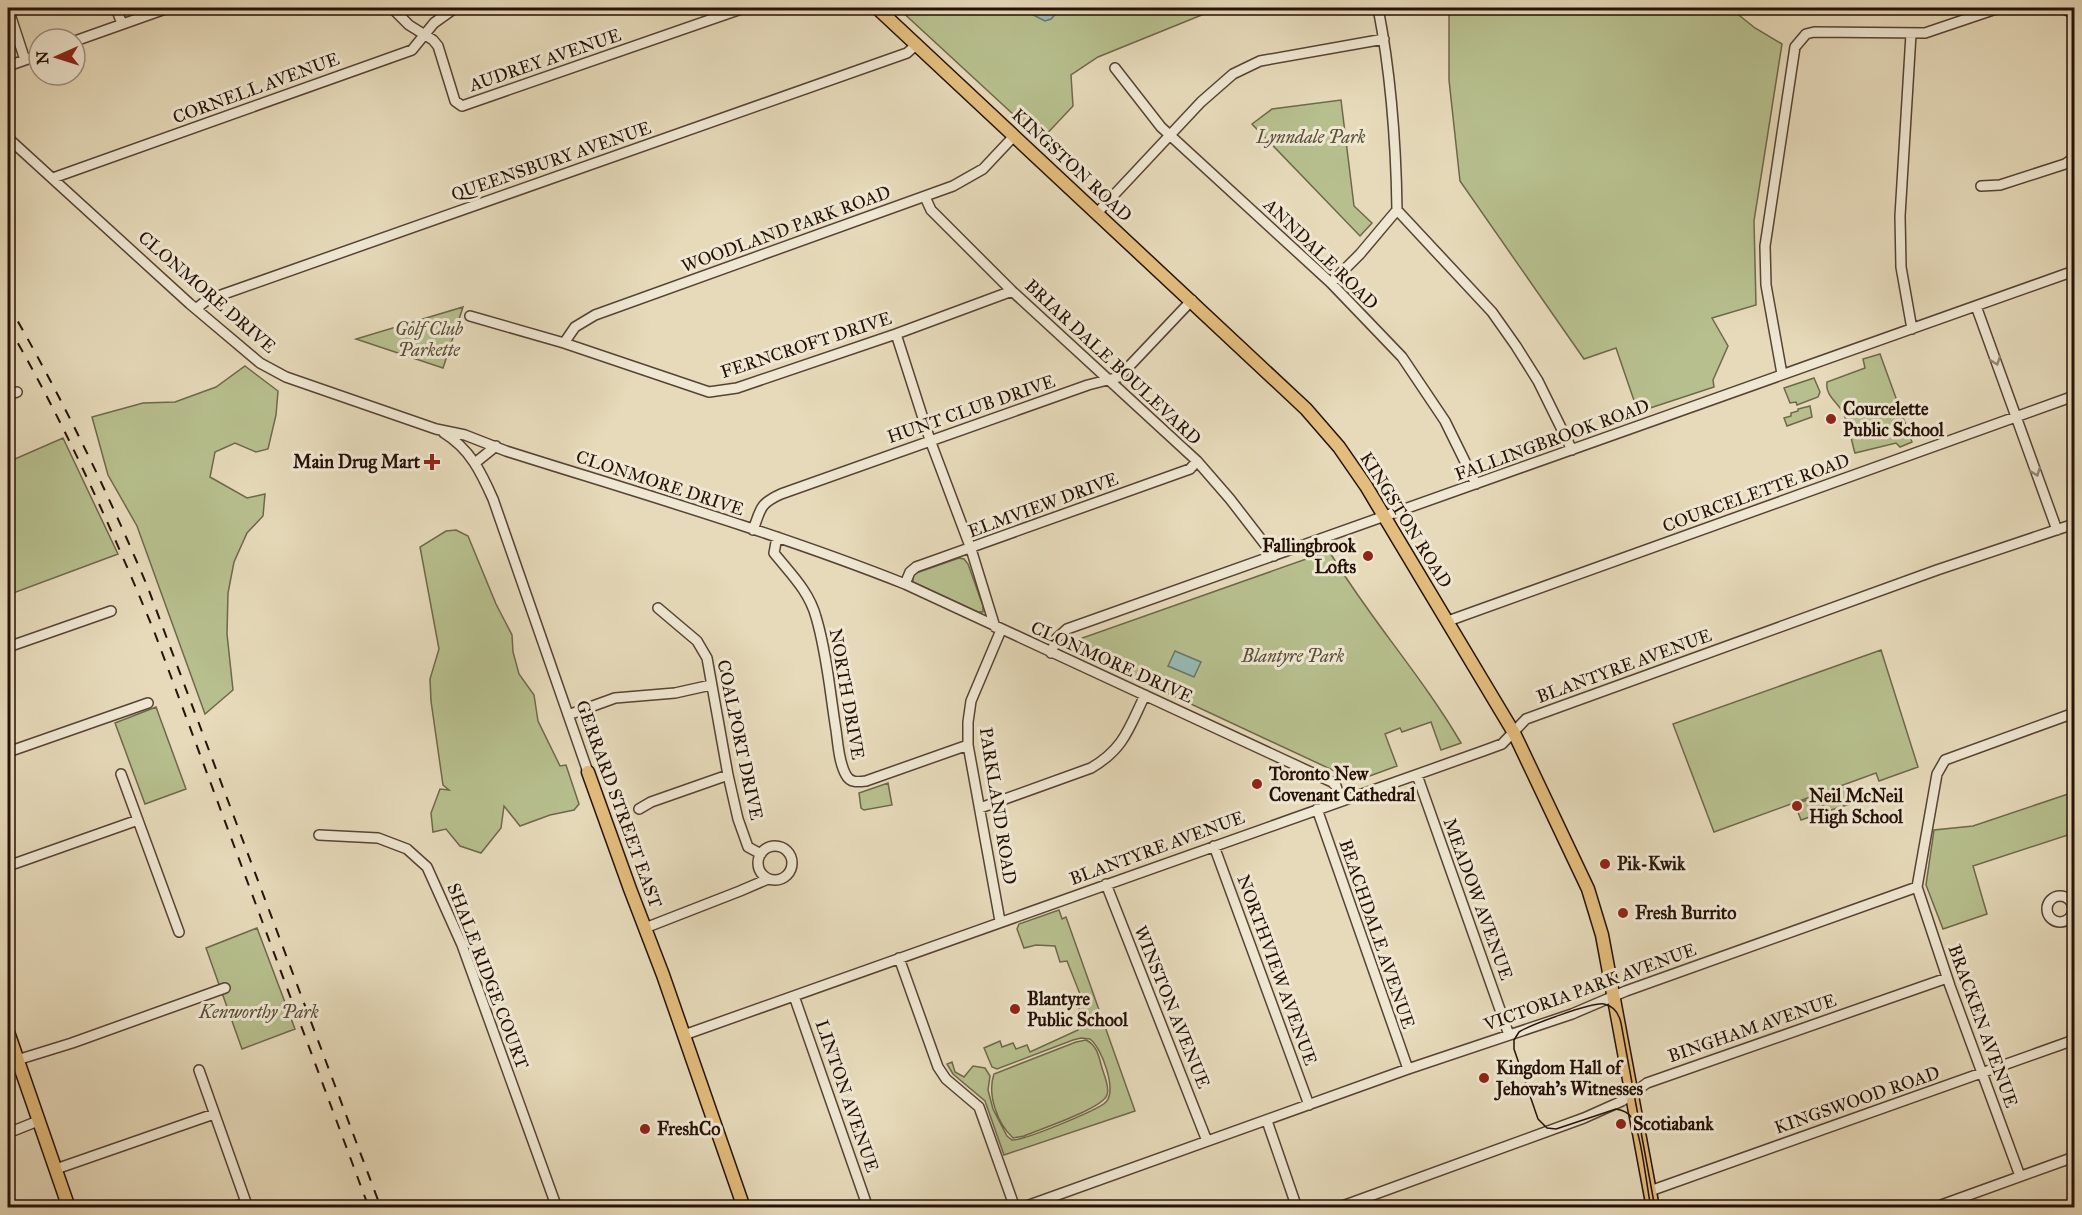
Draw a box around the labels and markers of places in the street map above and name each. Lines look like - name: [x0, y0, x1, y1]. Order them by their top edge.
- place label: Courcelette Public School: [1843, 398, 1945, 441]
- marker: Courcelette Public School: [1824, 412, 1838, 426]
- place label: Main Drug Mart: [293, 451, 421, 474]
- marker: Main Drug Mart: [425, 455, 439, 469]
- place label: Fallingbrook Lofts: [1262, 535, 1357, 578]
- marker: Fallingbrook Lofts: [1361, 549, 1375, 563]
- place label: Toronto New Covenant Cathedral: [1268, 763, 1417, 806]
- marker: Toronto New Covenant Cathedral: [1250, 777, 1264, 791]
- place label: Neil McNeil High School: [1809, 785, 1904, 829]
- marker: Neil McNeil High School: [1790, 799, 1804, 813]
- place label: Pik-Kwik: [1617, 853, 1686, 875]
- marker: Pik-Kwik: [1598, 857, 1612, 871]
- place label: Fresh Burrito: [1635, 902, 1736, 924]
- marker: Fresh Burrito: [1616, 906, 1630, 920]
- place label: Blantyre Public School: [1027, 988, 1129, 1031]
- marker: Blantyre Public School: [1008, 1002, 1022, 1016]
- place label: Kingdom Hall of Jehovah's Witnesses: [1494, 1057, 1644, 1101]
- marker: Kingdom Hall of Jehovah's Witnesses: [1477, 1071, 1491, 1085]
- place label: Scotiabank: [1633, 1113, 1714, 1135]
- marker: Scotiabank: [1614, 1117, 1628, 1131]
- place label: FreshCo: [657, 1118, 721, 1140]
- marker: FreshCo: [638, 1122, 652, 1136]

